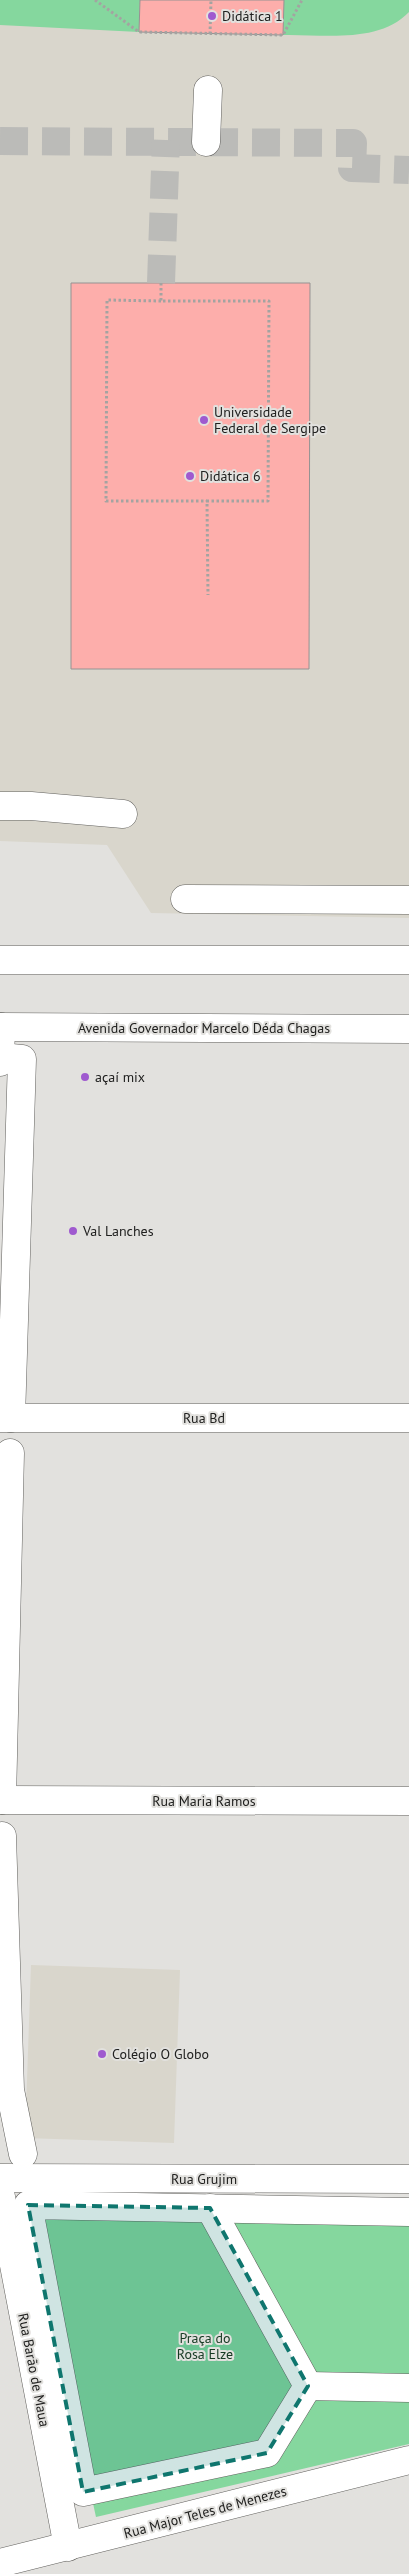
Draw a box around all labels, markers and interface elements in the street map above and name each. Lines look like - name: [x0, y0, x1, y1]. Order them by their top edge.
- place label: Didática 1: [222, 7, 283, 25]
- marker: Didática 1: [206, 10, 218, 22]
- place label: Universidade Federal de Sergipe: [214, 403, 326, 437]
- marker: Universidade Federal de Sergipe: [198, 414, 210, 426]
- place label: Didática 6: [200, 467, 261, 485]
- marker: Didática 6: [184, 470, 196, 482]
- street label: Avenida Governador Marcelo Déda Chagas: [78, 1019, 330, 1037]
- place label: açaí mix: [95, 1068, 145, 1086]
- marker: açaí mix: [79, 1071, 91, 1083]
- place label: Val Lanches: [82, 1222, 154, 1240]
- marker: Val Lanches: [67, 1225, 79, 1237]
- street label: Rua Bd: [183, 1409, 225, 1427]
- street label: Rua Maria Ramos: [152, 1792, 256, 1810]
- place label: Colégio O Globo: [112, 2045, 209, 2063]
- marker: Colégio O Globo: [96, 2048, 108, 2060]
- street label: Rua Grujim: [171, 2170, 237, 2188]
- street label: Rua Barão de Maua: [14, 2312, 54, 2428]
- park label: Praça do Rosa Elze: [177, 2329, 233, 2363]
- street label: Rua Major Teles de Menezes: [122, 2482, 289, 2542]

